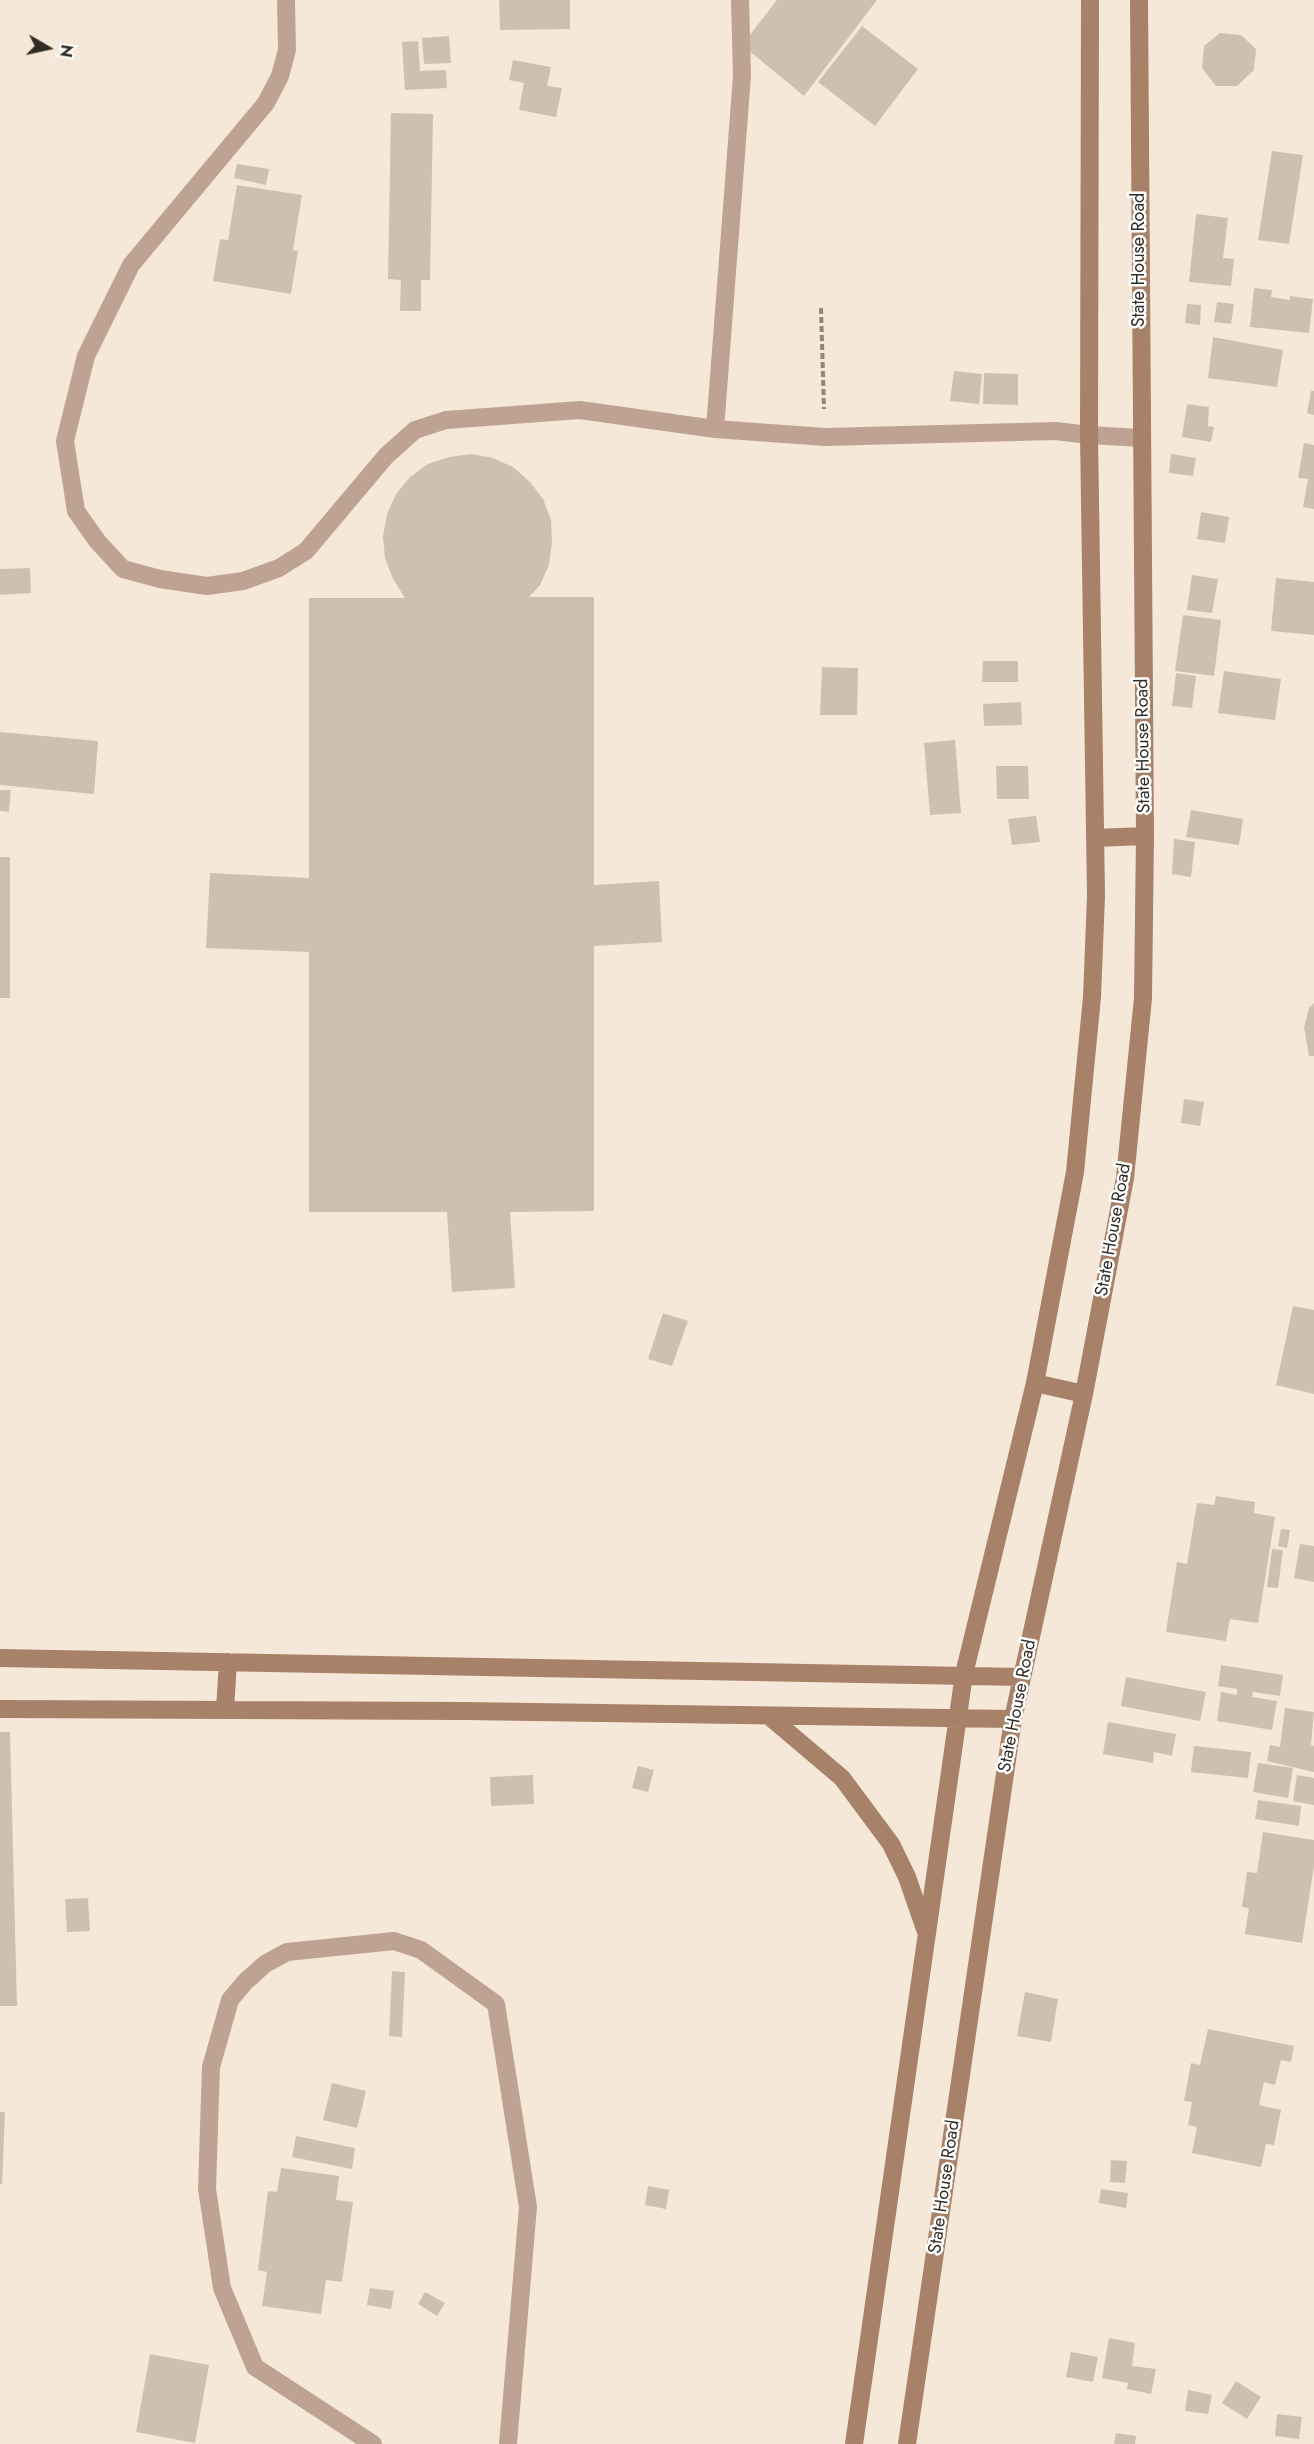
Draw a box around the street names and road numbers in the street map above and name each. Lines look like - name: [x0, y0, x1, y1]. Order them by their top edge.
- street label: State House Road: [1129, 193, 1151, 327]
- street label: State House Road: [1132, 678, 1156, 814]
- street label: State House Road: [1092, 1162, 1136, 1298]
- street label: State House Road: [995, 1638, 1041, 1774]
- street label: State House Road: [925, 2119, 965, 2255]

